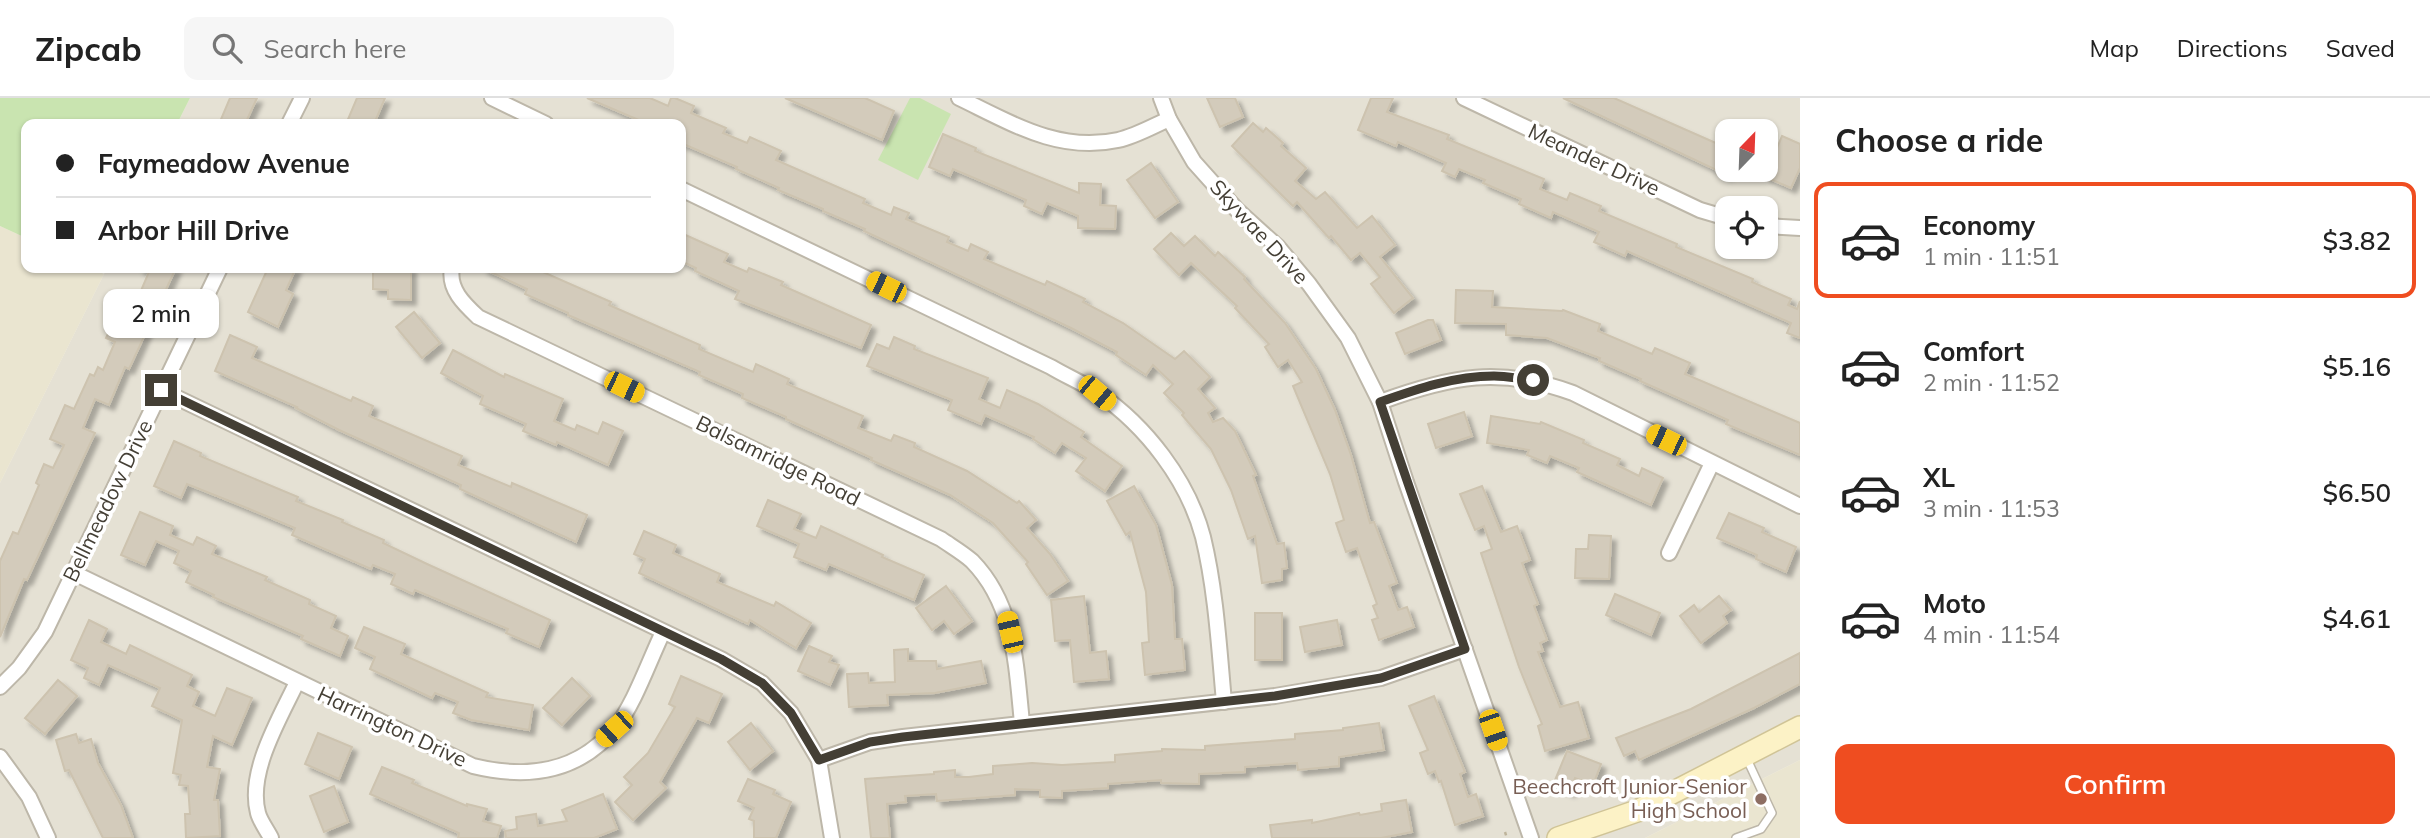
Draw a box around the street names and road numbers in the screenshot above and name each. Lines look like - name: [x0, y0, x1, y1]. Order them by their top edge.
- street label: Meander Drive: [1524, 117, 1664, 201]
- street label: Skywae Drive: [1205, 174, 1315, 289]
- street label: Balsamridge Road: [692, 409, 865, 511]
- street label: Bellmeadow Drive: [57, 415, 158, 586]
- street label: Harrington Drive: [314, 680, 471, 772]

